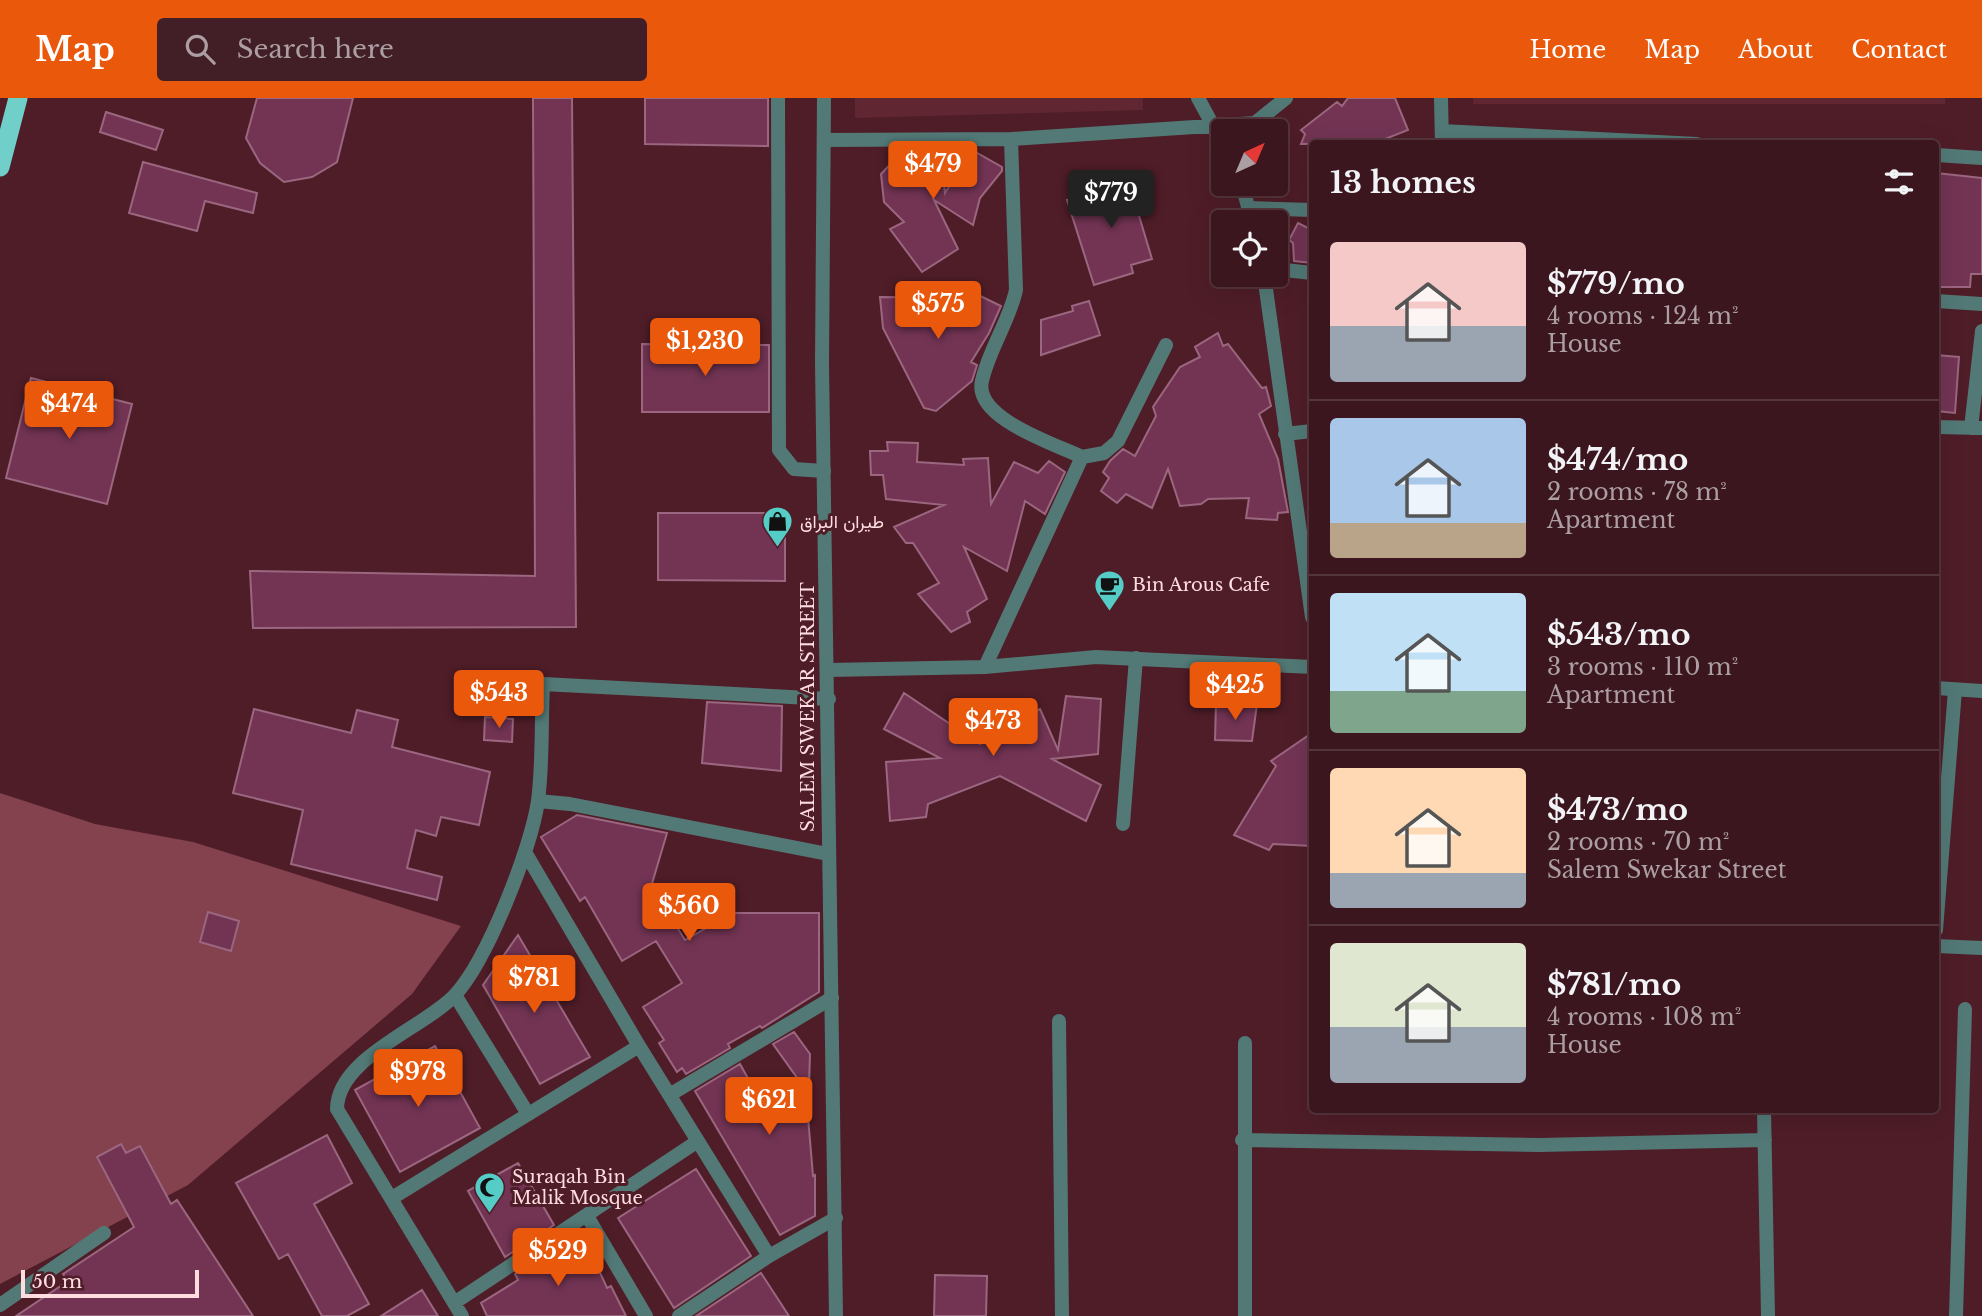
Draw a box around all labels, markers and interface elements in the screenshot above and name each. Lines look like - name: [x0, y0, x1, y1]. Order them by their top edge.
- search box: [157, 18, 647, 81]
- text: Map: [35, 29, 115, 70]
- icon: search: [181, 30, 219, 68]
- text: Search here: [237, 33, 394, 65]
- text: Home: [1530, 35, 1606, 64]
- text: Map: [1644, 35, 1700, 64]
- text: About: [1738, 35, 1813, 64]
- text: Contact: [1851, 35, 1947, 64]
- north arrow: [1211, 119, 1288, 196]
- map controls: [1211, 119, 1288, 287]
- pin: $479: [892, 141, 974, 201]
- text: $479: [904, 150, 962, 178]
- icon: filters: [1880, 163, 1918, 201]
- text: 13 homes: [1330, 164, 1476, 201]
- pin: $779: [1070, 170, 1152, 230]
- text: $779: [1084, 179, 1138, 207]
- button: locate: [1211, 210, 1288, 287]
- text: $779/mo: [1547, 265, 1685, 302]
- icon: home: [1386, 270, 1470, 354]
- pin: $575: [897, 282, 979, 341]
- text: $575: [911, 290, 965, 318]
- text: 4 rooms · 124 m²: [1547, 302, 1738, 330]
- pin: $1,230: [648, 318, 762, 378]
- text: $1,230: [666, 327, 744, 355]
- text: House: [1547, 330, 1622, 358]
- pin: $474: [28, 382, 110, 441]
- text: $474: [41, 390, 97, 418]
- text: $474/mo: [1547, 441, 1688, 478]
- icon: home: [1386, 446, 1470, 530]
- text: 2 rooms · 78 m²: [1547, 478, 1727, 506]
- shop icon: طيران البراق: [760, 505, 794, 549]
- text: Apartment: [1547, 506, 1675, 534]
- place label: طيران البراق: [800, 511, 884, 533]
- cafe icon: Bin Arous Cafe: [1092, 568, 1126, 612]
- place label: Bin Arous Cafe: [1132, 574, 1270, 596]
- street label: SALEM SWEKAR STREET: [797, 582, 819, 832]
- text: $543/mo: [1547, 616, 1691, 653]
- icon: home: [1386, 621, 1470, 705]
- text: 3 rooms · 110 m²: [1547, 653, 1738, 681]
- pin: $425: [1194, 662, 1276, 722]
- pin: $543: [458, 670, 540, 730]
- text: $425: [1206, 671, 1264, 699]
- text: $543: [470, 679, 528, 707]
- text: Apartment: [1547, 681, 1675, 709]
- pin: $473: [952, 698, 1034, 758]
- text: $473: [965, 707, 1021, 735]
- text: $473/mo: [1547, 791, 1688, 828]
- icon: home: [1386, 796, 1470, 880]
- text: 2 rooms · 70 m²: [1547, 828, 1729, 856]
- text: Salem Swekar Street: [1547, 856, 1786, 884]
- pin: $560: [648, 884, 730, 943]
- text: $560: [658, 892, 720, 920]
- pin: $781: [493, 956, 575, 1015]
- text: $781: [508, 964, 560, 992]
- text: $781/mo: [1547, 966, 1681, 1003]
- icon: home: [1386, 971, 1470, 1055]
- text: 4 rooms · 108 m²: [1547, 1003, 1741, 1031]
- text: House: [1547, 1031, 1622, 1059]
- pin: $978: [377, 1049, 459, 1109]
- text: $978: [390, 1058, 446, 1086]
- pin: $621: [728, 1077, 810, 1137]
- text: $621: [741, 1086, 797, 1114]
- place label: Suraqah Bin Malik Mosque: [512, 1166, 643, 1209]
- mosque icon: Suraqah Bin Malik Mosque: [472, 1170, 506, 1214]
- pin: $529: [517, 1228, 599, 1288]
- text: $529: [529, 1237, 587, 1265]
- scale bar: [21, 1267, 200, 1299]
- text: 50 m: [32, 1270, 82, 1293]

